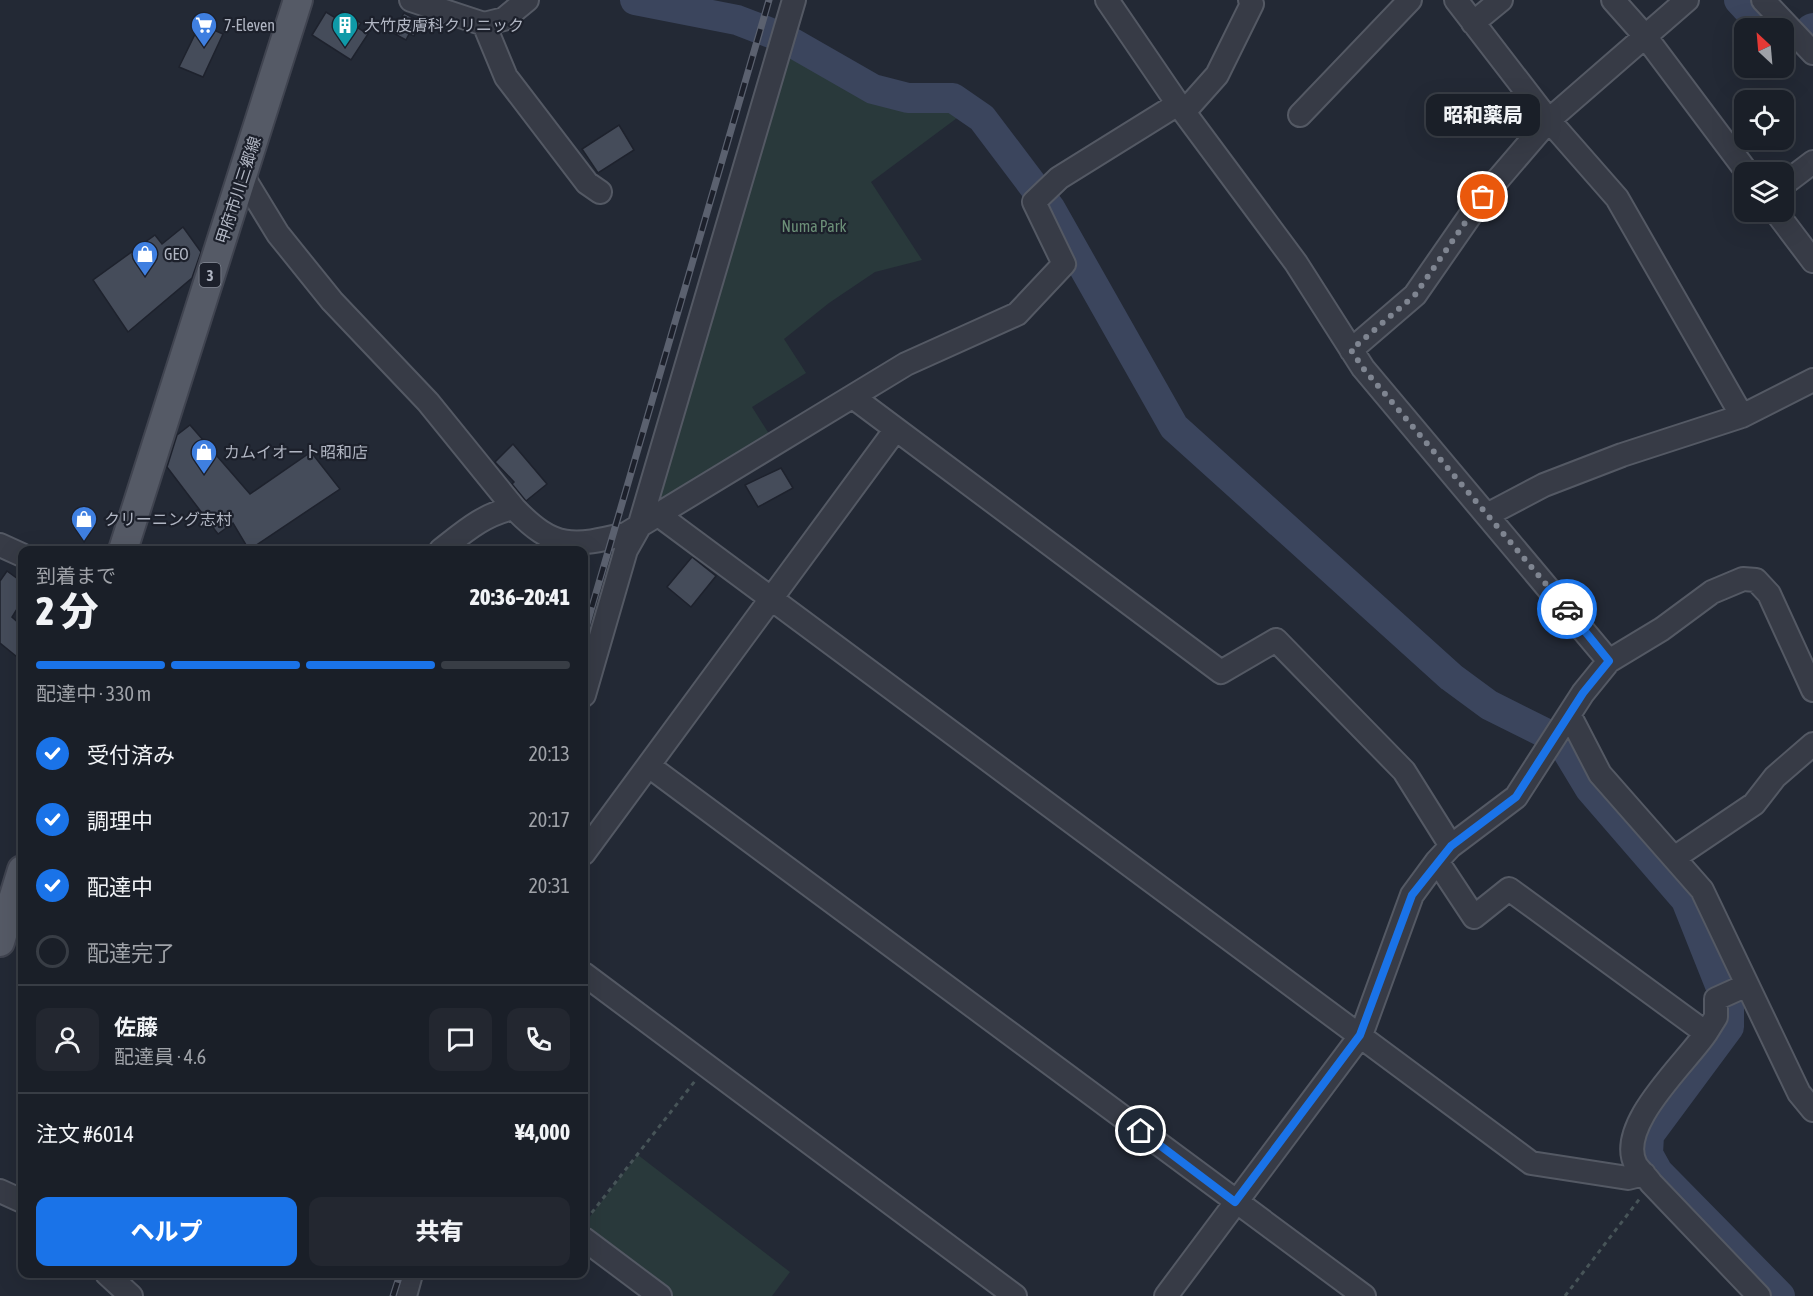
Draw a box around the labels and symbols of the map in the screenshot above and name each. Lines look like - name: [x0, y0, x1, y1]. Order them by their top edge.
- supermarket icon: 7-Eleven: [189, 10, 219, 48]
- building icon: 大竹皮膚科クリニック: [330, 10, 360, 48]
- place label: 7-Eleven: [224, 16, 275, 34]
- place label: 大竹皮膚科クリニック: [364, 16, 524, 34]
- north arrow: [1734, 18, 1794, 78]
- callout: 昭和薬局: [1426, 95, 1540, 137]
- street label: 甲府市川三郷線: [212, 134, 264, 246]
- pin: [1457, 171, 1508, 222]
- park label: Numa Park: [781, 217, 847, 235]
- shop icon: GEO: [130, 239, 160, 277]
- place label: GEO: [164, 245, 189, 263]
- road number: 3: [200, 263, 220, 287]
- shop icon: カムイオート昭和店: [189, 437, 219, 475]
- place label: カムイオート昭和店: [224, 443, 368, 461]
- shop icon: クリーニング志村: [69, 504, 99, 542]
- place label: クリーニング志村: [104, 510, 232, 528]
- courier: [1537, 579, 1597, 639]
- pin: [1115, 1105, 1166, 1156]

